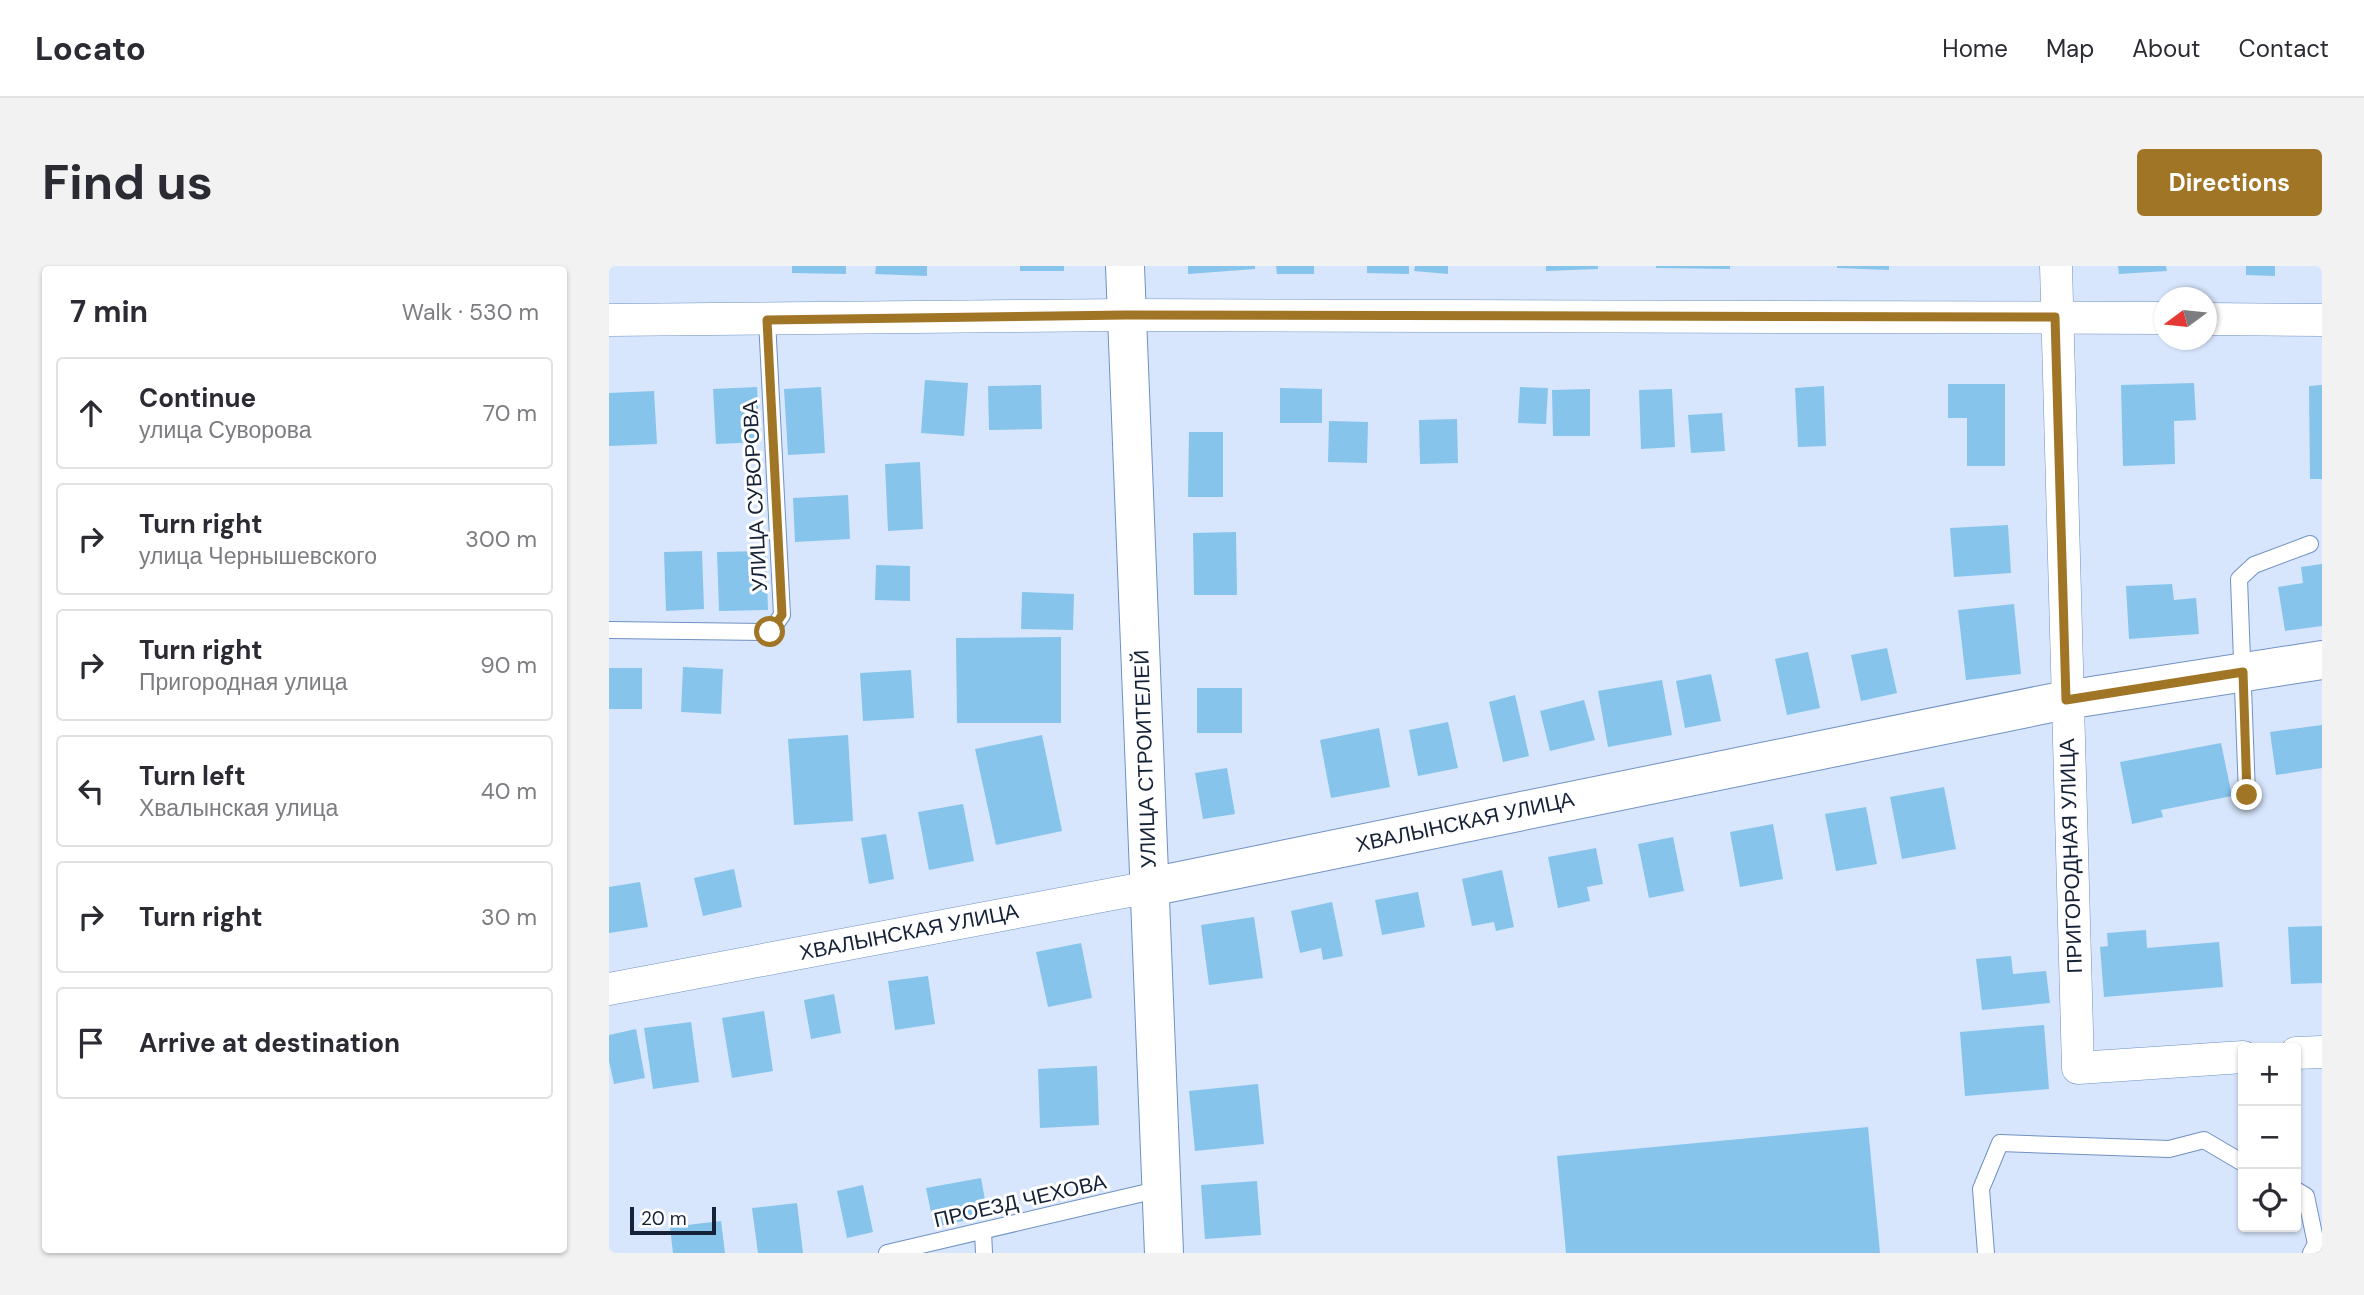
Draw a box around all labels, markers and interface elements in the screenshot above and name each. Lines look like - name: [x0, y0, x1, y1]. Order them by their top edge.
- text: Locato: [35, 27, 146, 70]
- text: Home: [1942, 33, 2008, 64]
- text: Map: [2046, 33, 2094, 64]
- text: About: [2132, 33, 2201, 64]
- text: Contact: [2239, 33, 2329, 64]
- button: Directions: [2137, 149, 2322, 216]
- text: Find us: [42, 150, 213, 214]
- north arrow: [2154, 287, 2217, 350]
- text: 7 min: [70, 292, 148, 331]
- text: Walk · 530 m: [402, 297, 539, 327]
- text: Continue: [139, 381, 256, 415]
- icon: ahead: [72, 394, 110, 432]
- text: 70 m: [483, 398, 537, 428]
- street label: УЛИЦА СУВОРОВА: [736, 400, 774, 592]
- text: улица Суворова: [139, 415, 312, 445]
- text: Turn right: [139, 507, 263, 541]
- icon: right: [72, 520, 110, 558]
- text: 300 m: [465, 524, 537, 554]
- text: улица Чернышевского: [139, 541, 377, 571]
- route start: [754, 616, 785, 647]
- text: Turn right: [139, 633, 263, 667]
- icon: right: [72, 646, 110, 684]
- street label: УЛИЦА СТРОИТЕЛЕЙ: [1127, 649, 1163, 869]
- text: 90 m: [480, 650, 537, 680]
- text: Пригородная улица: [139, 667, 348, 697]
- street label: ПРИГОРОДНАЯ УЛИЦА: [2053, 738, 2089, 974]
- text: Turn left: [139, 759, 246, 793]
- icon: left: [72, 772, 110, 810]
- text: 40 m: [481, 776, 537, 806]
- route end: [2231, 779, 2262, 810]
- street label: ХВАЛЫНСКАЯ УЛИЦА: [1353, 785, 1577, 859]
- text: Хвалынская улица: [139, 793, 338, 823]
- street label: ХВАЛЫНСКАЯ УЛИЦА: [797, 897, 1021, 967]
- icon: right: [72, 898, 110, 936]
- text: Turn right: [139, 900, 263, 934]
- text: 30 m: [481, 902, 537, 932]
- icon: arrive: [72, 1024, 110, 1062]
- text: Arrive at destination: [139, 1026, 400, 1060]
- map controls: [2238, 1043, 2301, 1232]
- button: +: [2238, 1043, 2301, 1106]
- button: −: [2238, 1106, 2301, 1169]
- street label: ПРОЕЗД ЧЕХОВА: [931, 1168, 1109, 1234]
- button: locate: [2238, 1169, 2301, 1232]
- scale bar: [630, 1204, 716, 1236]
- text: 20 m: [641, 1206, 687, 1231]

